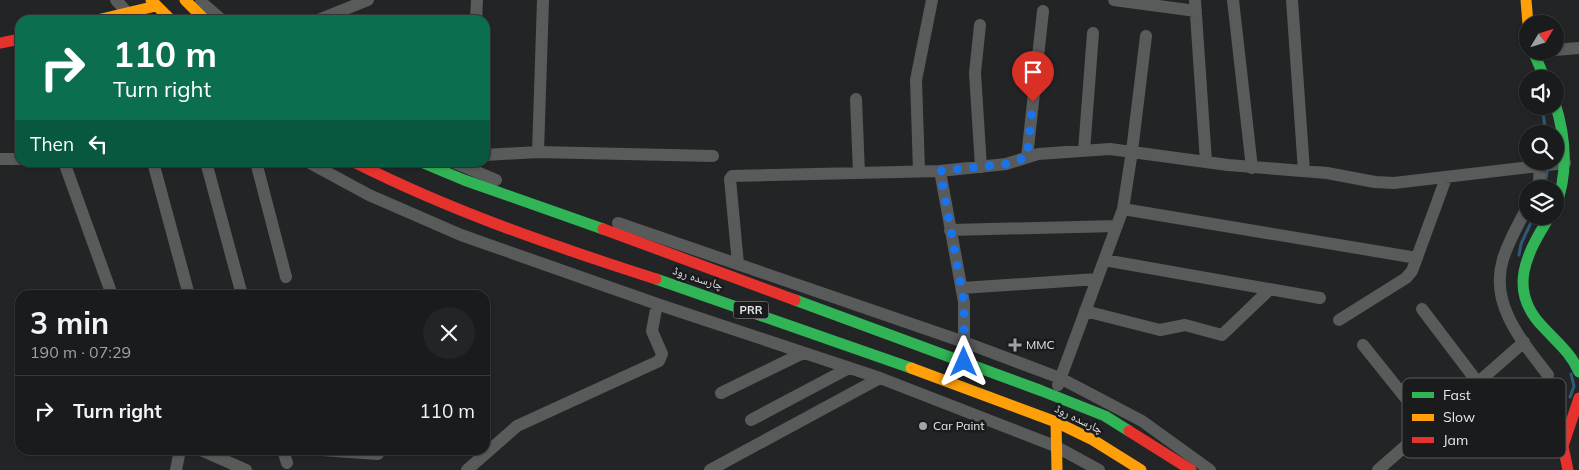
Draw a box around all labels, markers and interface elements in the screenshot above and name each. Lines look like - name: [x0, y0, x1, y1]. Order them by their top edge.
- north arrow: [1519, 15, 1564, 60]
- map controls: [1519, 15, 1564, 225]
- text: 110 m: [113, 32, 217, 76]
- icon: right: [30, 35, 95, 100]
- pin: [1012, 51, 1054, 102]
- icon: arrive: [1019, 58, 1047, 86]
- button: sound: [1519, 70, 1564, 115]
- text: Turn right: [113, 75, 211, 103]
- button: search: [1519, 125, 1564, 170]
- icon: left: [84, 130, 112, 158]
- text: Then: [30, 132, 74, 156]
- button: layers: [1519, 180, 1564, 225]
- street label: چارسدہ روڈ: [671, 262, 726, 293]
- road number: PRR: [734, 302, 768, 318]
- text: 3 min: [30, 304, 109, 342]
- button: close: [423, 307, 475, 359]
- position arrow: [937, 335, 989, 387]
- place label: MMC: [1026, 337, 1055, 352]
- marker: MMC: [1008, 338, 1022, 352]
- text: 190 m · 07:29: [30, 342, 131, 362]
- legend: [1402, 378, 1566, 458]
- text: Fast: [1443, 386, 1471, 404]
- icon: right: [30, 397, 58, 425]
- text: Turn right: [73, 399, 162, 423]
- text: 110 m: [419, 399, 475, 423]
- street label: چارسدہ روڈ: [1052, 400, 1106, 437]
- text: Slow: [1443, 408, 1475, 426]
- place label: Car Paint: [933, 418, 985, 433]
- marker: Car Paint: [917, 420, 929, 432]
- text: Jam: [1443, 431, 1468, 449]

